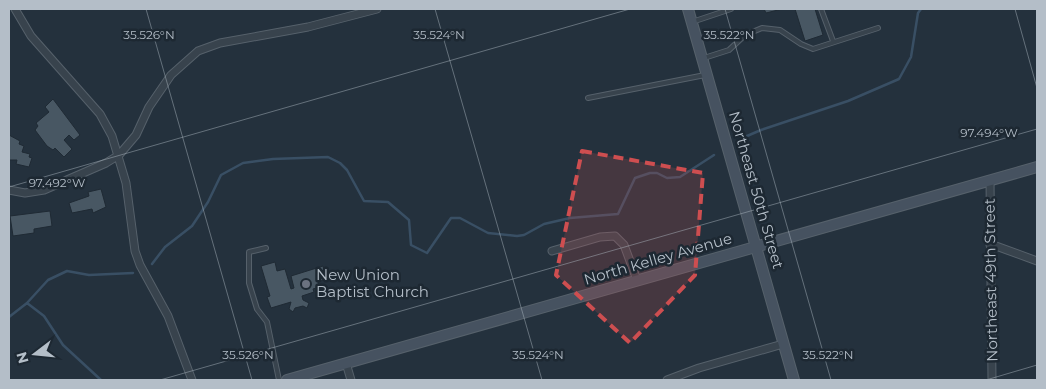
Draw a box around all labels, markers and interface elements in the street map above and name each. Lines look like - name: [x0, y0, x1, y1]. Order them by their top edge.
- text: 35.526°N: [123, 27, 175, 42]
- text: 35.524°N: [413, 27, 465, 42]
- text: 35.522°N: [703, 27, 755, 42]
- street label: Northeast 50th Street: [725, 109, 788, 271]
- text: 97.494°W: [960, 125, 1018, 140]
- text: 97.492°W: [29, 175, 85, 190]
- street label: Northeast 49th Street: [980, 198, 1001, 362]
- street label: North Kelley Avenue: [582, 228, 734, 289]
- place label: New Union Baptist Church: [316, 265, 429, 301]
- marker: New Union Baptist Church: [300, 278, 312, 290]
- north arrow: [10, 329, 60, 379]
- text: 35.526°N: [222, 347, 274, 362]
- text: 35.524°N: [512, 347, 564, 362]
- text: 35.522°N: [802, 347, 854, 362]
- text: N: [12, 350, 33, 366]

